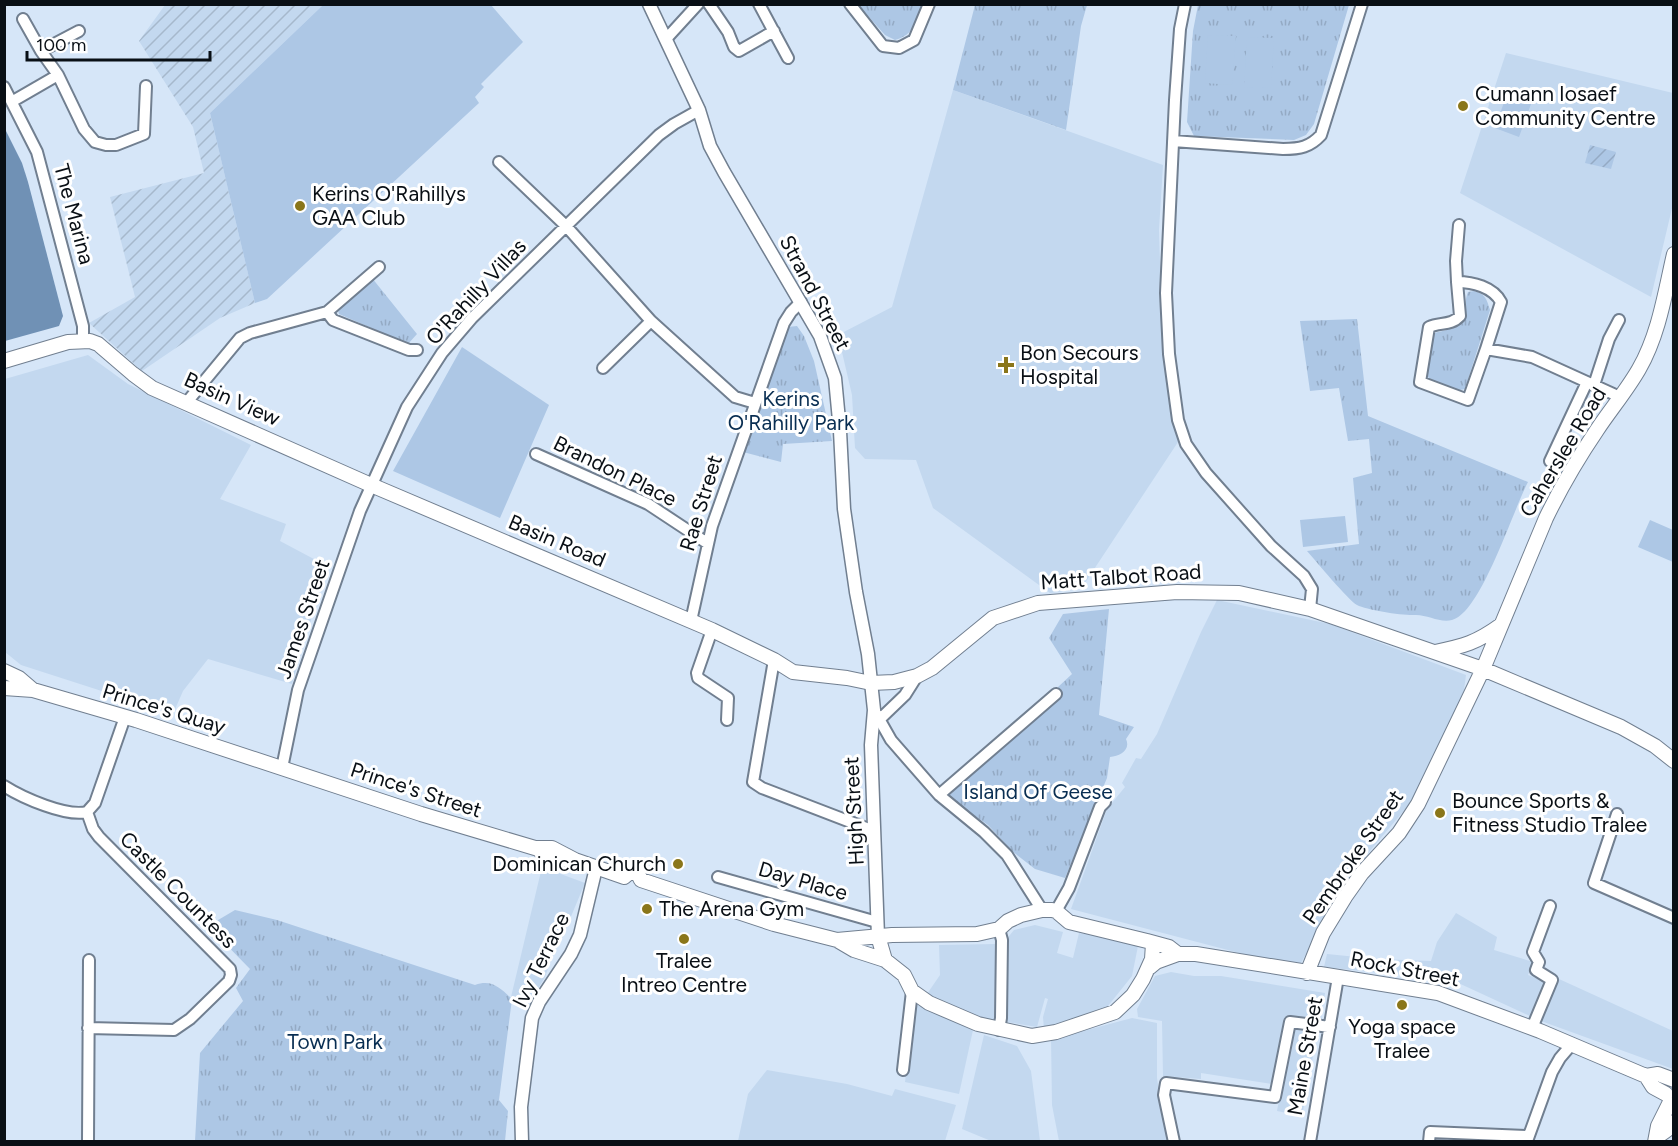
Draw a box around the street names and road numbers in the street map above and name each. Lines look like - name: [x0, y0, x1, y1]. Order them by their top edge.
- street label: The Marina: [49, 161, 100, 267]
- street label: Strand Street: [775, 231, 856, 355]
- street label: O'Rahilly Villas: [420, 234, 531, 350]
- street label: Basin View: [180, 366, 284, 431]
- street label: Caherslee Road: [1514, 382, 1611, 521]
- street label: Brandon Place: [549, 430, 681, 511]
- street label: Rae Street: [674, 452, 727, 554]
- street label: Basin Road: [505, 509, 610, 572]
- street label: James Street: [270, 556, 335, 682]
- street label: Matt Talbot Road: [1040, 558, 1202, 595]
- street label: Prince's Quay: [100, 678, 229, 739]
- street label: High Street: [838, 756, 869, 866]
- street label: Prince's Street: [347, 757, 485, 823]
- street label: Pembroke Street: [1297, 785, 1408, 929]
- street label: Castle Countess: [115, 826, 242, 953]
- street label: Day Place: [756, 856, 851, 905]
- street label: Ivy Terrace: [507, 908, 574, 1011]
- street label: Rock Street: [1348, 946, 1462, 991]
- street label: Maine Street: [1282, 994, 1327, 1117]

